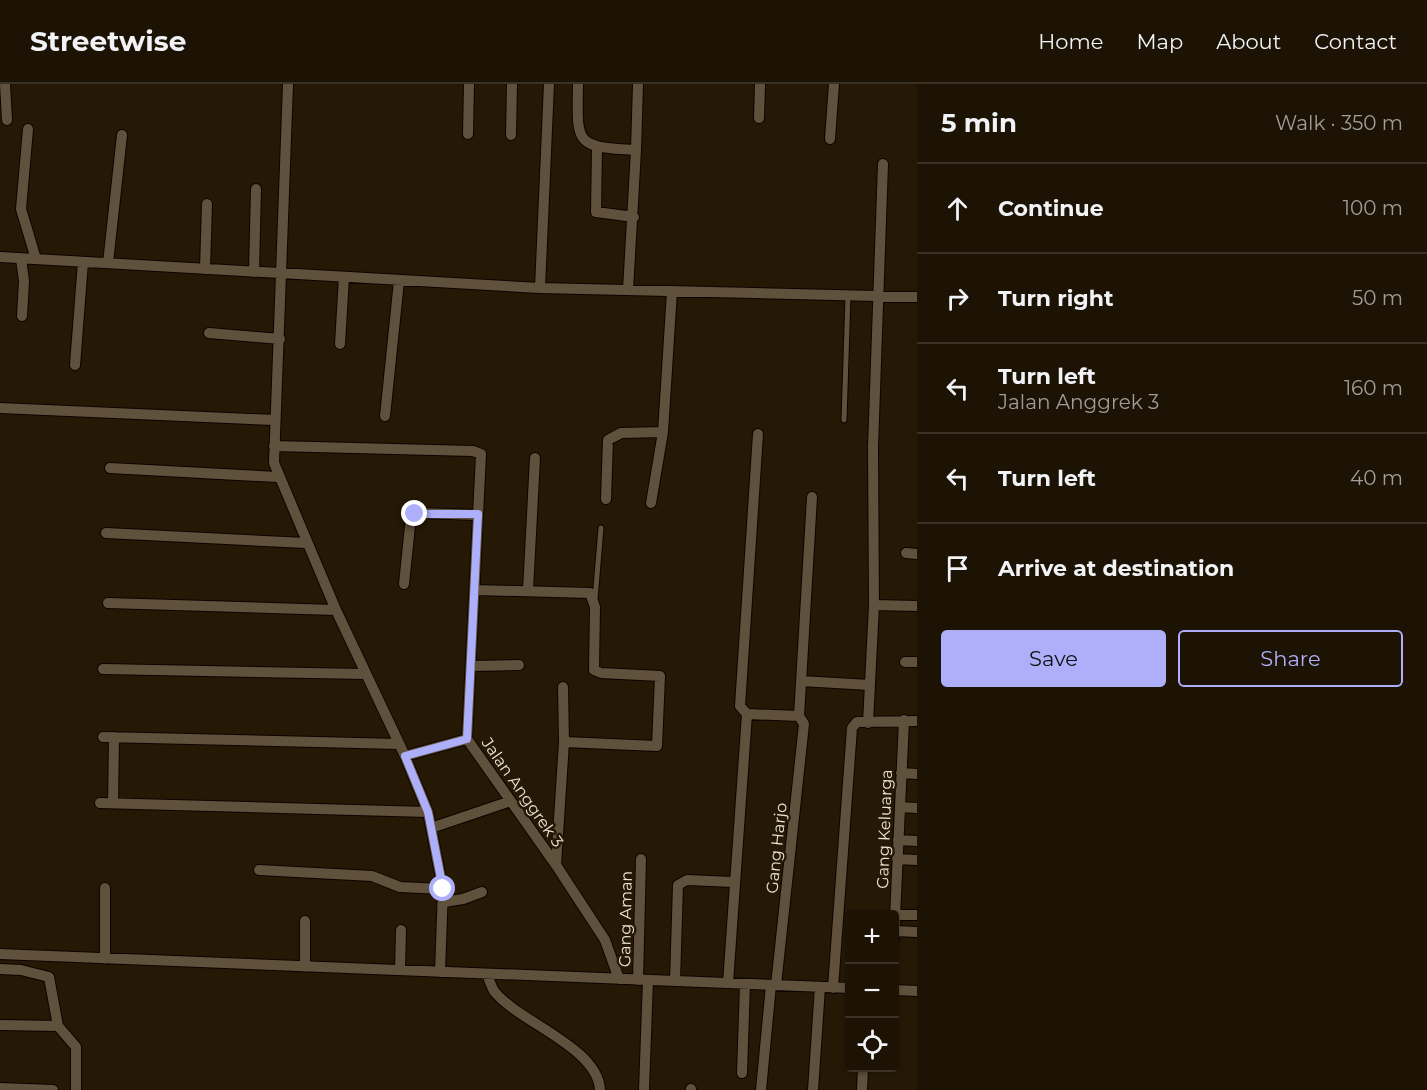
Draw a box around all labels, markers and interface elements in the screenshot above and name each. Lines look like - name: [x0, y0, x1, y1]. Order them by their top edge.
- text: Streetwise: [30, 24, 186, 58]
- text: Home: [1038, 29, 1103, 54]
- text: Map: [1136, 29, 1183, 54]
- text: About: [1216, 29, 1281, 54]
- text: Contact: [1314, 29, 1397, 54]
- text: 5 min: [941, 107, 1017, 139]
- text: Walk · 350 m: [1275, 111, 1403, 135]
- icon: ahead: [941, 192, 974, 225]
- text: Continue: [998, 195, 1104, 222]
- text: 100 m: [1343, 196, 1403, 220]
- icon: right: [941, 282, 974, 315]
- text: Turn right: [998, 285, 1113, 312]
- text: 50 m: [1352, 286, 1403, 310]
- text: Turn left: [998, 363, 1096, 390]
- icon: left: [941, 372, 974, 405]
- text: 160 m: [1344, 376, 1403, 400]
- text: Jalan Anggrek 3: [998, 390, 1159, 414]
- icon: left: [941, 462, 974, 495]
- text: Turn left: [998, 465, 1096, 492]
- text: 40 m: [1350, 466, 1403, 490]
- route end: [401, 500, 427, 526]
- icon: arrive: [941, 552, 974, 585]
- text: Arrive at destination: [998, 555, 1234, 582]
- button: Save: [941, 630, 1166, 687]
- button: Share: [1178, 630, 1403, 687]
- street label: Jalan Anggrek 3: [477, 733, 567, 851]
- street label: Gang Keluarga: [873, 769, 896, 889]
- street label: Gang Harjo: [762, 802, 791, 894]
- street label: Gang Aman: [615, 871, 636, 967]
- route start: [429, 875, 455, 901]
- map controls: [845, 910, 899, 1072]
- button: +: [845, 910, 899, 964]
- button: −: [845, 964, 899, 1018]
- button: locate: [845, 1018, 899, 1072]

